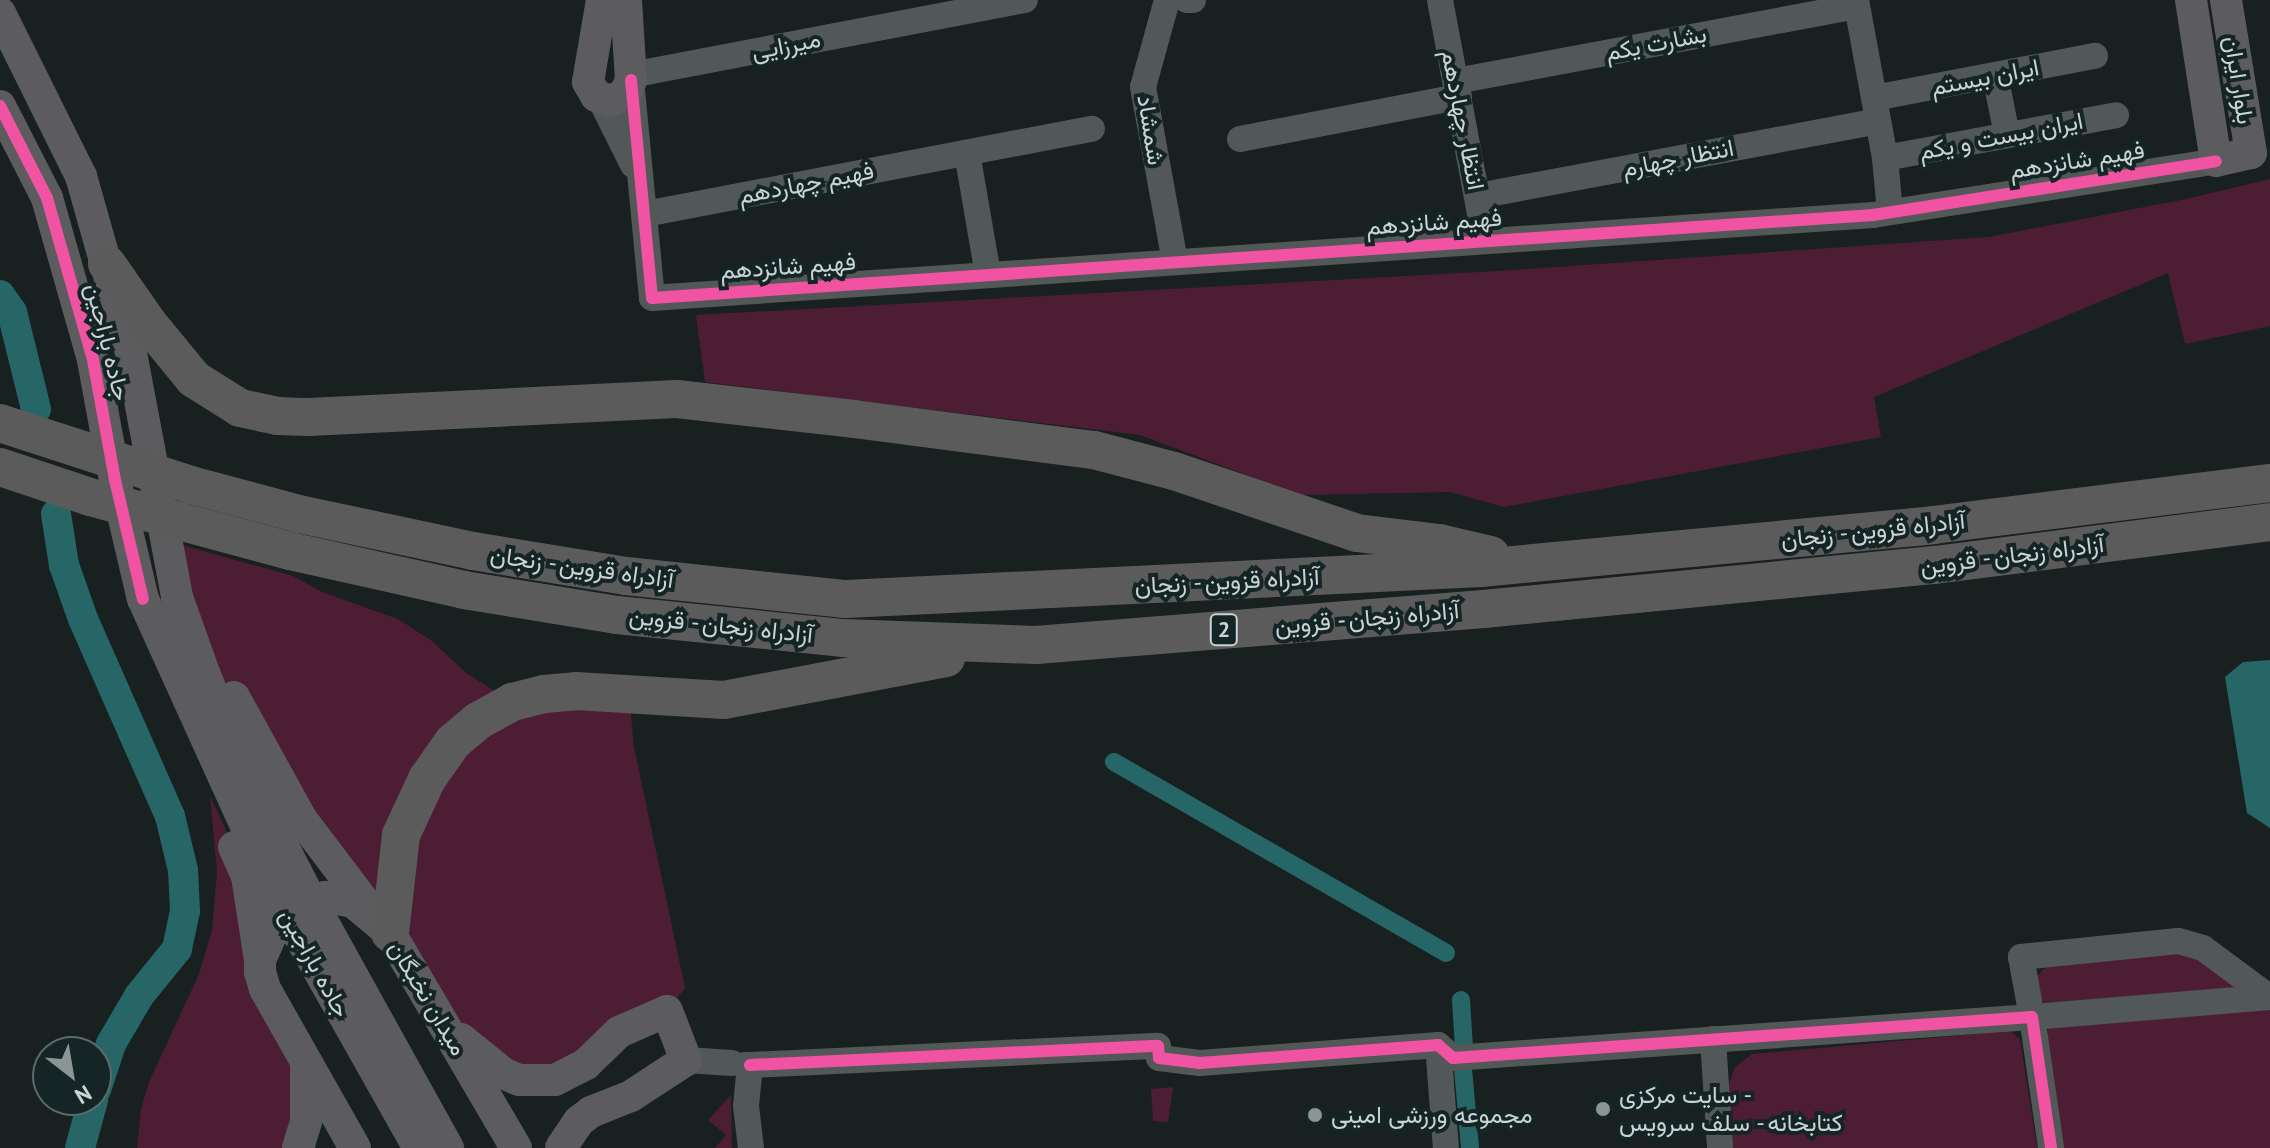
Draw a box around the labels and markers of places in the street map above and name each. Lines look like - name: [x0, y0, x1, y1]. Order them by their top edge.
- place label: سایت مرکزی - کتابخانه - سلف سرویس: [1619, 1081, 1847, 1137]
- marker: سایت مرکزی - کتابخانه - سلف سرویس: [1594, 1100, 1612, 1118]
- place label: مجموعه ورزشی امینی: [1331, 1101, 1532, 1129]
- marker: مجموعه ورزشی امینی: [1306, 1106, 1324, 1124]

